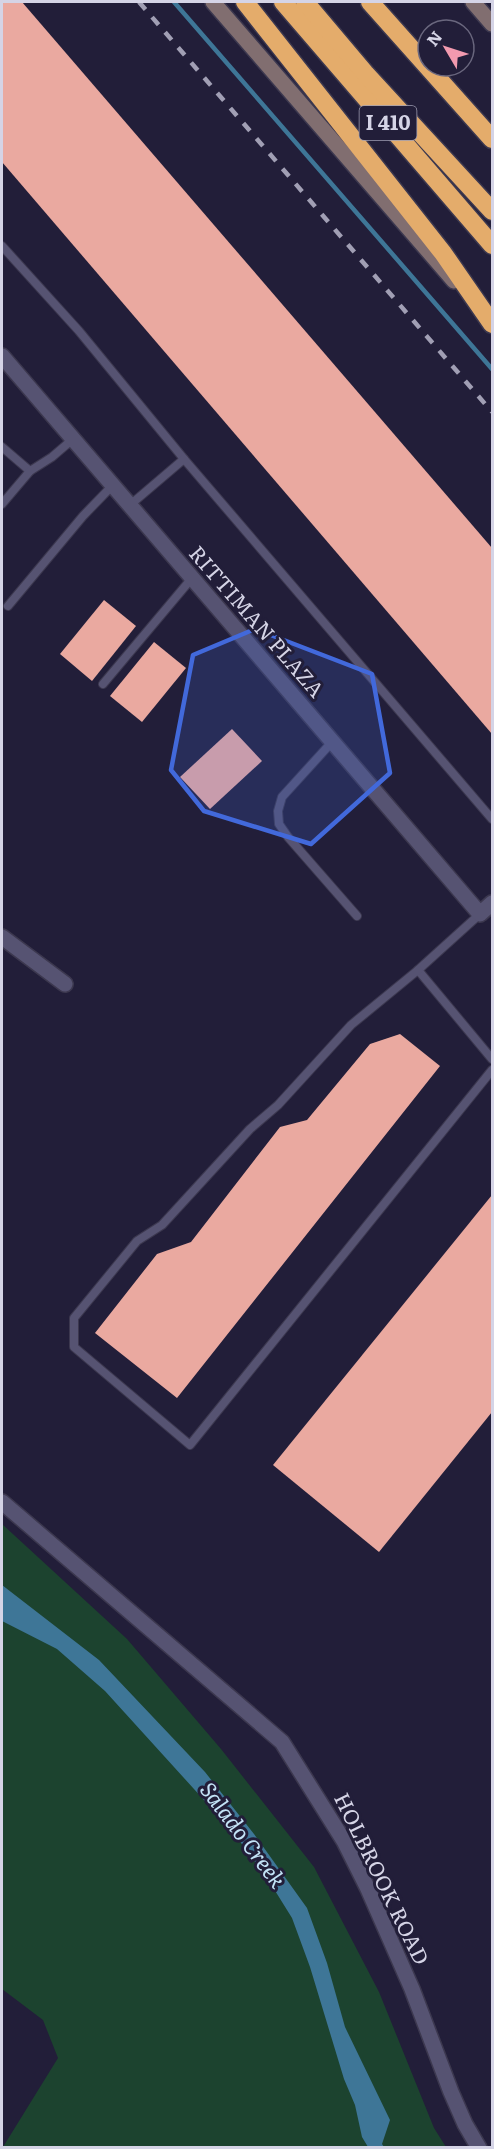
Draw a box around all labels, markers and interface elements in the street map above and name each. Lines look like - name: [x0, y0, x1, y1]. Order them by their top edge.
- north arrow: [416, 18, 476, 78]
- text: N: [420, 25, 447, 51]
- road number: I 410: [360, 106, 416, 140]
- street label: RITTIMAN PLAZA: [183, 538, 333, 704]
- water label: Salado Creek: [193, 1774, 295, 1894]
- street label: HOLBROOK ROAD: [328, 1787, 438, 1969]

